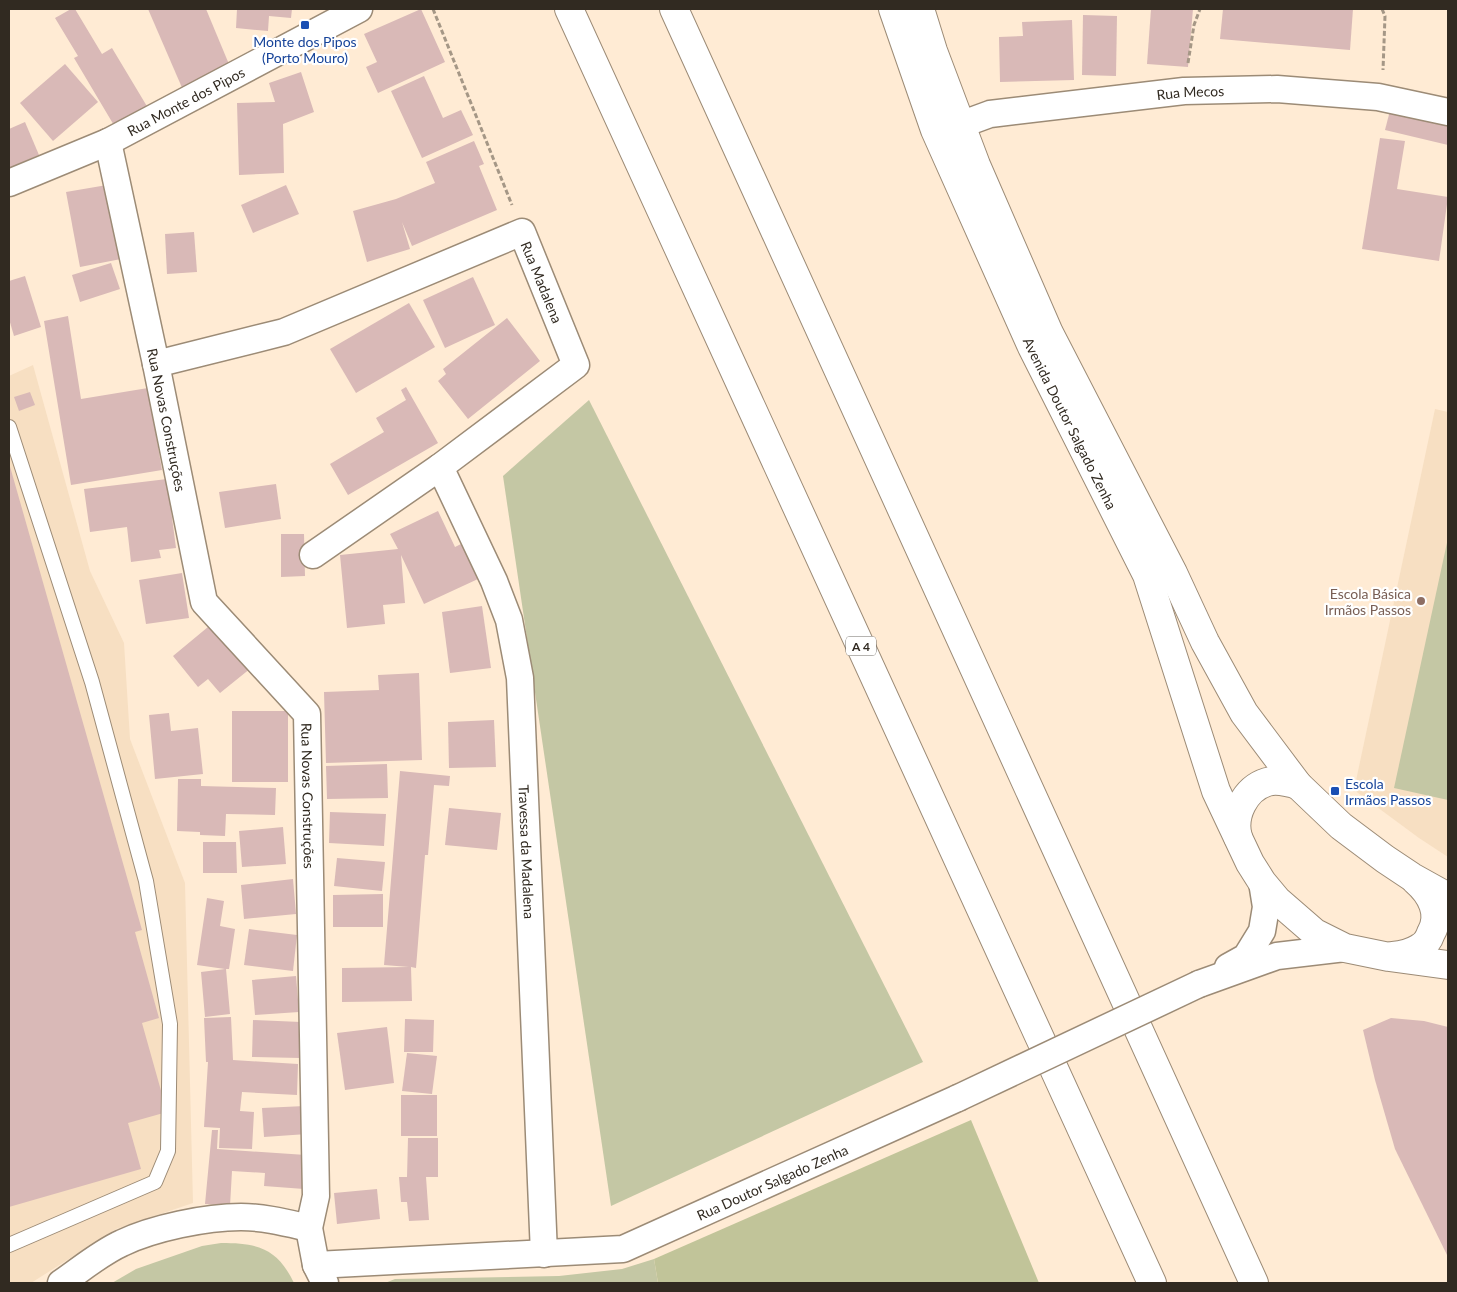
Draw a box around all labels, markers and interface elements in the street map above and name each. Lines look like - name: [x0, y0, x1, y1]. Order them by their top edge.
- marker: Monte dos Pipos (Porto Mouro): [299, 19, 311, 31]
- place label: Monte dos Pipos (Porto Mouro): [253, 33, 357, 66]
- street label: Rua Monte dos Pipos: [124, 63, 247, 139]
- street label: Rua Mecos: [1156, 82, 1224, 103]
- street label: Rua Madalena: [518, 238, 567, 325]
- street label: Avenida Doutor Salgado Zenha: [1020, 335, 1121, 512]
- street label: Rua Novas Construções: [144, 347, 190, 493]
- place label: Escola Básica Irmãos Passos: [1325, 585, 1411, 618]
- marker: Escola Básica Irmãos Passos: [1415, 595, 1427, 607]
- road number: A 4: [846, 636, 876, 656]
- street label: Rua Novas Construções: [299, 723, 318, 869]
- place label: Escola Irmãos Passos: [1345, 775, 1431, 808]
- street label: Travessa da Madalena: [516, 785, 539, 919]
- marker: Escola Irmãos Passos: [1329, 785, 1341, 797]
- street label: Rua Doutor Salgado Zenha: [694, 1140, 850, 1223]

